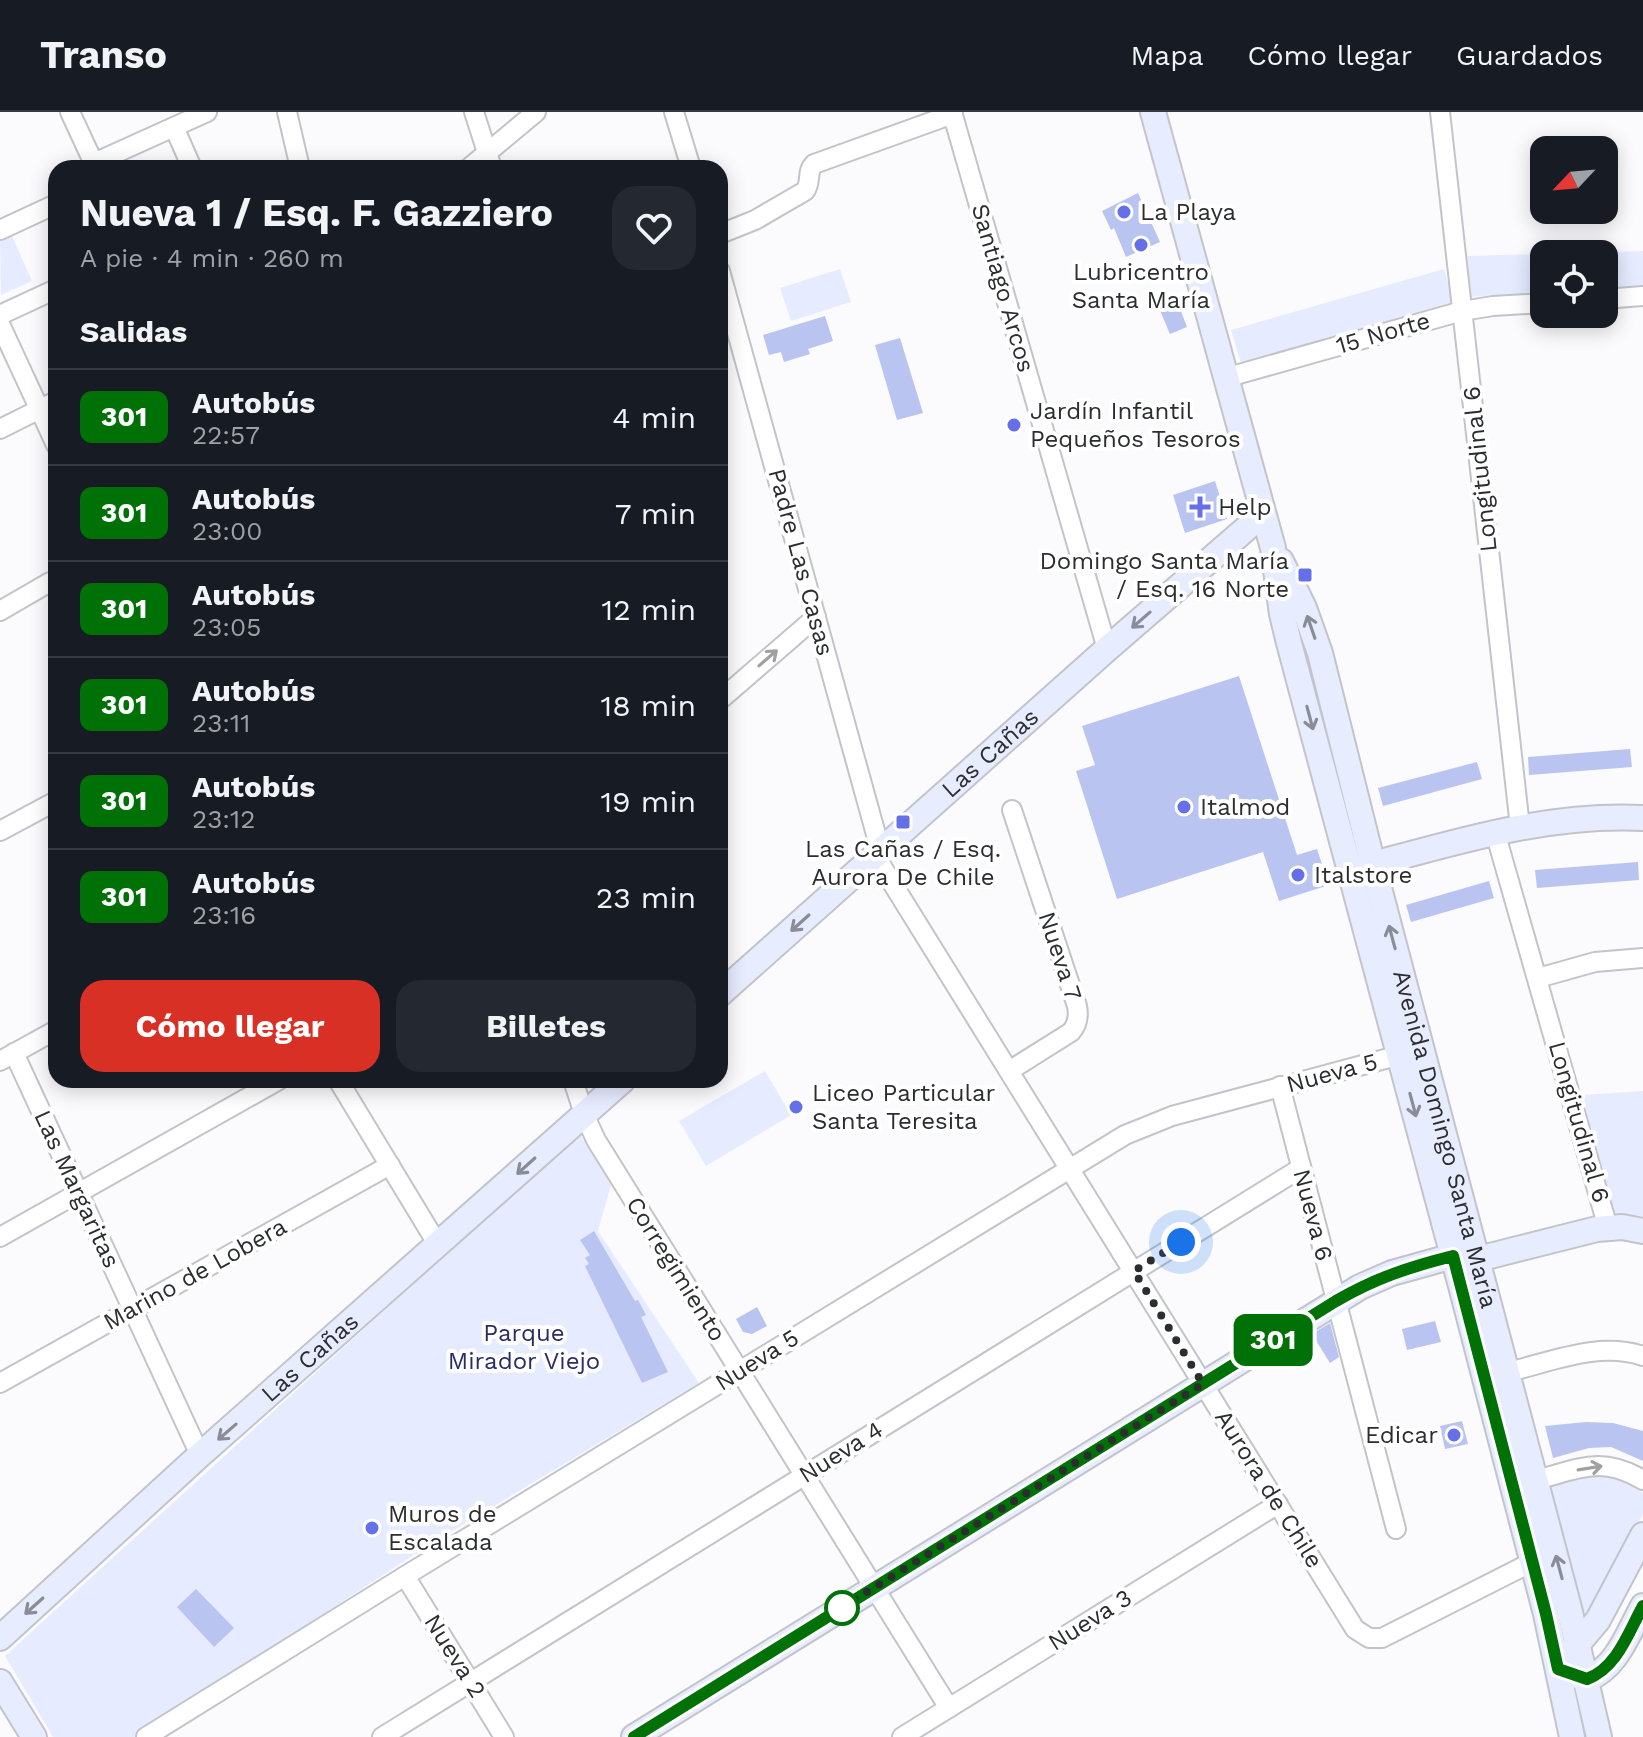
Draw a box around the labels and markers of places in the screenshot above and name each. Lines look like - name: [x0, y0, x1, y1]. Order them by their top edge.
- place label: La Playa: [1140, 198, 1236, 226]
- marker: La Playa: [1115, 203, 1133, 221]
- marker: Lubricentro Santa María: [1132, 236, 1150, 254]
- place label: Lubricentro Santa María: [1072, 258, 1210, 314]
- place label: Jardín Infantil Pequeños Tesoros: [1030, 397, 1241, 453]
- marker: Jardín Infantil Pequeños Tesoros: [1005, 416, 1023, 434]
- place label: Help: [1218, 493, 1272, 521]
- marker: Help: [1189, 496, 1211, 518]
- place label: Domingo Santa María / Esq. 16 Norte: [1039, 547, 1289, 603]
- marker: Domingo Santa María / Esq. 16 Norte: [1296, 566, 1314, 584]
- place label: Italmod: [1200, 793, 1290, 821]
- marker: Italmod: [1175, 798, 1193, 816]
- marker: Las Cañas / Esq. Aurora De Chile: [894, 813, 912, 831]
- place label: Las Cañas / Esq. Aurora De Chile: [805, 835, 1001, 891]
- place label: Italstore: [1314, 861, 1412, 889]
- marker: Italstore: [1289, 866, 1307, 884]
- place label: Liceo Particular Santa Teresita: [812, 1079, 996, 1135]
- marker: Liceo Particular Santa Teresita: [787, 1098, 805, 1116]
- place label: Edicar: [1365, 1421, 1438, 1449]
- marker: Edicar: [1445, 1426, 1463, 1444]
- place label: Muros de Escalada: [388, 1500, 497, 1556]
- marker: Muros de Escalada: [363, 1519, 381, 1537]
- unlabelled marker: [825, 1591, 859, 1625]

